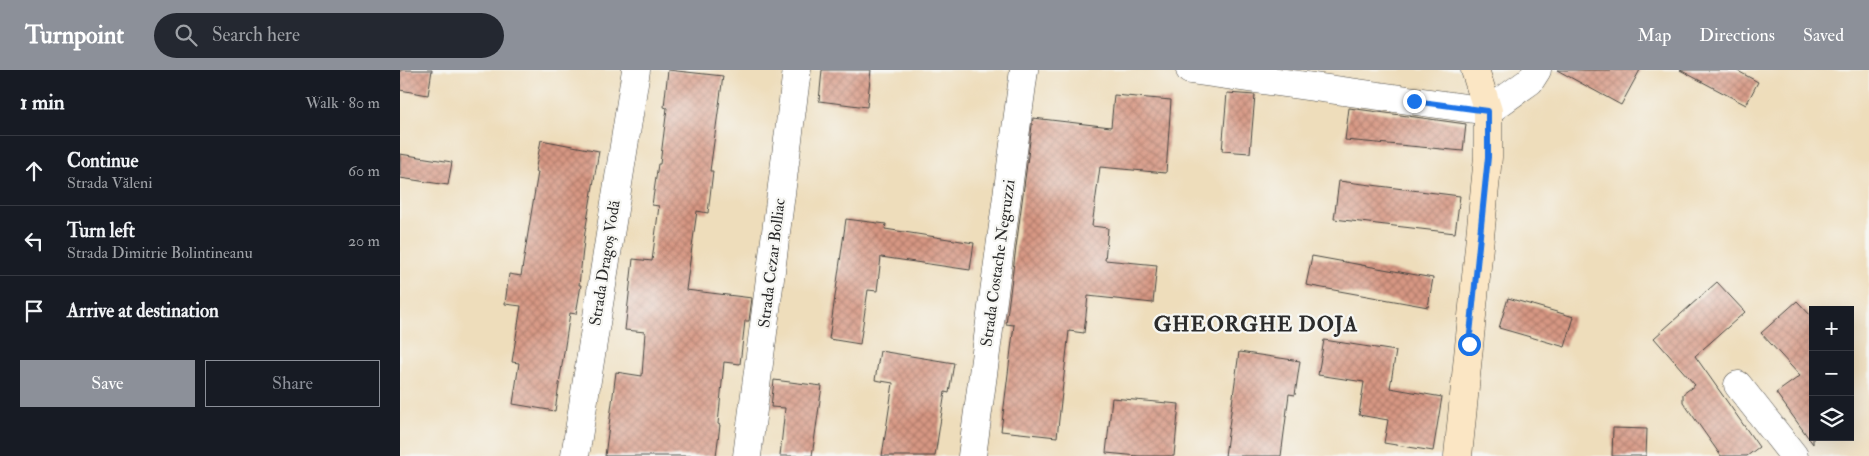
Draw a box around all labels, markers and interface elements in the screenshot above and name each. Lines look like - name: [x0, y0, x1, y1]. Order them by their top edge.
- search box: [154, 13, 504, 58]
- text: Turnpoint: [25, 20, 124, 51]
- icon: search: [172, 21, 200, 49]
- text: Search here: [212, 23, 300, 47]
- text: Map: [1638, 24, 1671, 47]
- text: Directions: [1699, 24, 1775, 47]
- text: Saved: [1803, 24, 1844, 47]
- text: 1 min: [20, 89, 65, 116]
- route end: [1403, 90, 1426, 113]
- text: Walk · 80 m: [305, 93, 380, 113]
- text: Continue: [67, 149, 138, 173]
- icon: ahead: [20, 157, 48, 185]
- text: 60 m: [348, 161, 380, 181]
- text: Strada Văleni: [67, 173, 153, 193]
- street label: Strada Costache Negruzzi: [976, 178, 1020, 348]
- street label: Strada Cezar Bolliac: [754, 197, 790, 329]
- street label: Strada Dragoș Vodă: [585, 199, 625, 327]
- text: Turn left: [67, 219, 135, 243]
- icon: left: [20, 227, 48, 255]
- text: 20 m: [348, 231, 380, 251]
- text: Strada Dimitrie Bolintineanu: [67, 243, 253, 263]
- icon: arrive: [20, 297, 48, 325]
- text: Arrive at destination: [67, 299, 219, 323]
- map controls: [1809, 306, 1854, 441]
- button: +: [1809, 306, 1854, 351]
- district label: GHEORGHE DOJA: [1154, 311, 1358, 338]
- route start: [1458, 333, 1481, 356]
- button: −: [1809, 351, 1854, 396]
- button: Save: [20, 360, 195, 407]
- button: Share: [205, 360, 380, 407]
- button: layers: [1809, 396, 1854, 441]

